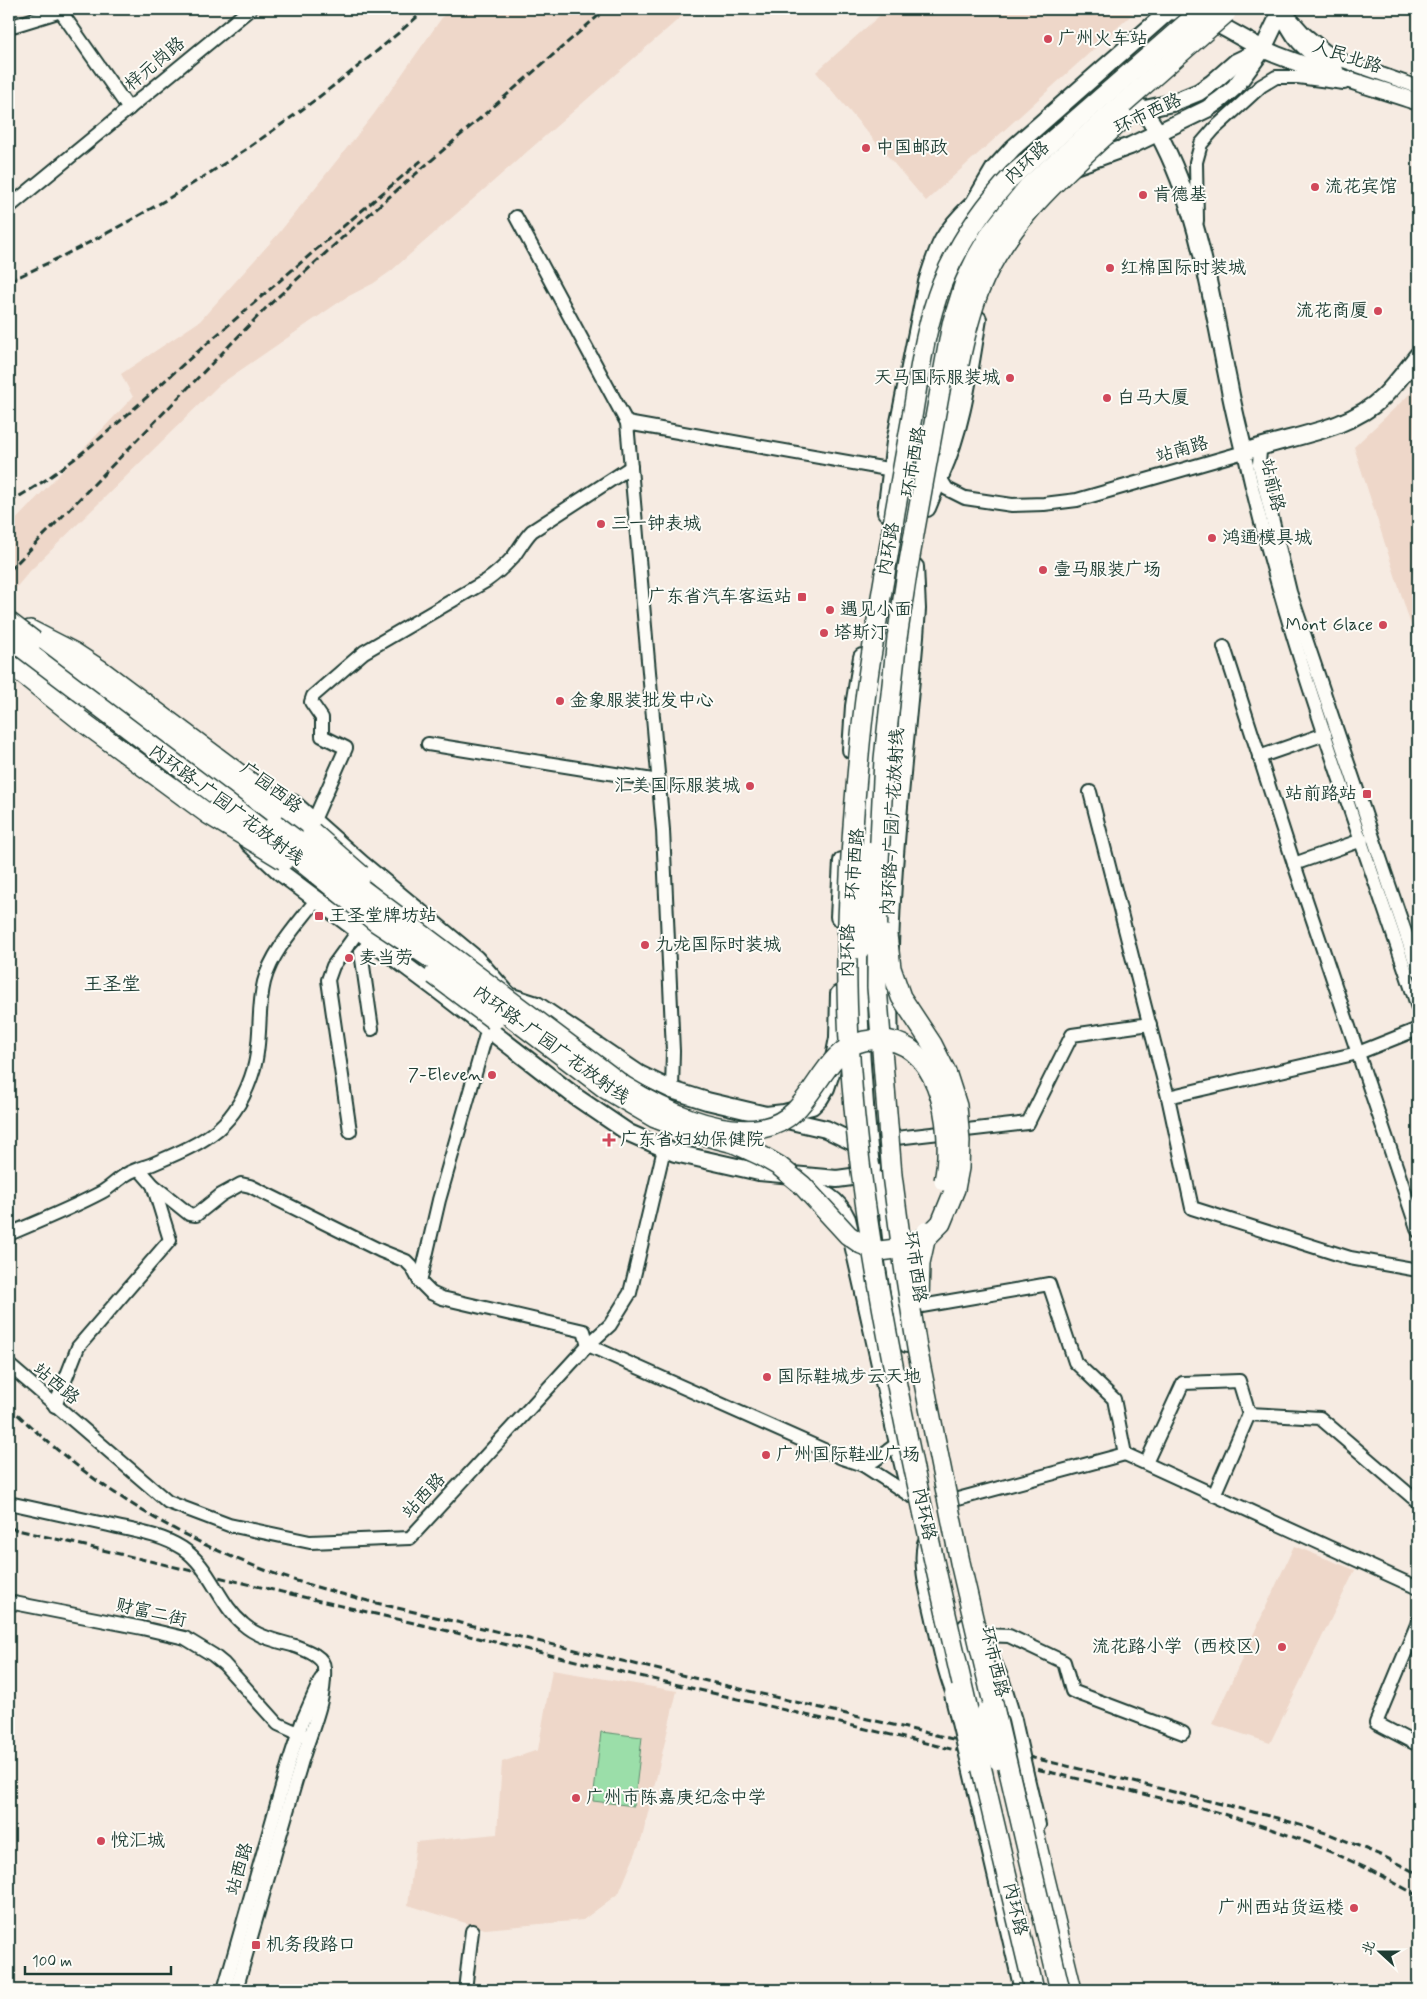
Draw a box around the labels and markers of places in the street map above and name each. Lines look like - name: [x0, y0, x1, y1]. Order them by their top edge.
- place label: 广州火车站: [1058, 27, 1148, 51]
- marker: 广州火车站: [1042, 33, 1054, 45]
- place label: 中国邮政: [876, 136, 948, 160]
- marker: 中国邮政: [860, 142, 872, 154]
- place label: 流花宾馆: [1325, 175, 1397, 199]
- marker: 流花宾馆: [1309, 181, 1321, 193]
- place label: 肯德基: [1153, 183, 1207, 207]
- marker: 肯德基: [1137, 189, 1149, 201]
- place label: 红棉国际时装城: [1120, 256, 1246, 280]
- marker: 红棉国际时装城: [1104, 262, 1116, 274]
- place label: 流花商厦: [1296, 299, 1368, 323]
- marker: 流花商厦: [1372, 305, 1384, 317]
- place label: 天马国际服装城: [874, 366, 1000, 390]
- marker: 天马国际服装城: [1004, 372, 1016, 384]
- place label: 白马大厦: [1117, 386, 1189, 410]
- marker: 白马大厦: [1101, 392, 1113, 404]
- place label: 三一钟表城: [611, 512, 701, 536]
- marker: 三一钟表城: [595, 518, 607, 530]
- place label: 鸿通模具城: [1222, 526, 1312, 550]
- marker: 鸿通模具城: [1206, 532, 1218, 544]
- place label: 壹马服装广场: [1053, 558, 1161, 582]
- marker: 壹马服装广场: [1037, 564, 1049, 576]
- place label: 广东省汽车客运站: [648, 585, 792, 609]
- marker: 广东省汽车客运站: [796, 591, 808, 603]
- place label: 遇见小面: [840, 598, 912, 622]
- marker: 遇见小面: [824, 604, 836, 616]
- place label: Mont Glace: [1285, 613, 1373, 637]
- marker: Mont Glace: [1377, 619, 1389, 631]
- place label: 塔斯汀: [834, 621, 888, 645]
- marker: 塔斯汀: [818, 627, 830, 639]
- place label: 金象服装批发中心: [570, 689, 714, 713]
- marker: 金象服装批发中心: [554, 695, 566, 707]
- place label: 汇美国际服装城: [614, 774, 740, 798]
- marker: 汇美国际服装城: [744, 780, 756, 792]
- place label: 站前路站: [1285, 782, 1357, 806]
- marker: 站前路站: [1361, 788, 1373, 800]
- place label: 王圣堂牌坊站: [329, 904, 437, 928]
- marker: 王圣堂牌坊站: [313, 910, 325, 922]
- place label: 九龙国际时装城: [655, 933, 781, 957]
- marker: 九龙国际时装城: [639, 939, 651, 951]
- place label: 麦当劳: [359, 946, 413, 970]
- marker: 麦当劳: [343, 952, 355, 964]
- place label: 7-Eleven: [408, 1063, 482, 1087]
- marker: 7-Eleven: [486, 1069, 498, 1081]
- place label: 广东省妇幼保健院: [620, 1128, 764, 1152]
- marker: 广东省妇幼保健院: [602, 1133, 616, 1147]
- place label: 国际鞋城步云天地: [777, 1365, 921, 1389]
- marker: 国际鞋城步云天地: [761, 1371, 773, 1383]
- place label: 广州国际鞋业广场: [776, 1443, 920, 1467]
- marker: 广州国际鞋业广场: [760, 1449, 772, 1461]
- place label: 流花路小学（西校区）: [1092, 1635, 1272, 1659]
- marker: 流花路小学（西校区）: [1276, 1641, 1288, 1653]
- place label: 广州市陈嘉庚纪念中学: [586, 1786, 766, 1810]
- marker: 广州市陈嘉庚纪念中学: [570, 1792, 582, 1804]
- place label: 悦汇城: [111, 1829, 165, 1853]
- marker: 悦汇城: [95, 1835, 107, 1847]
- place label: 广州西站货运楼: [1218, 1896, 1344, 1920]
- marker: 广州西站货运楼: [1348, 1902, 1360, 1914]
- place label: 机务段路口: [266, 1933, 356, 1957]
- marker: 机务段路口: [250, 1939, 262, 1951]

